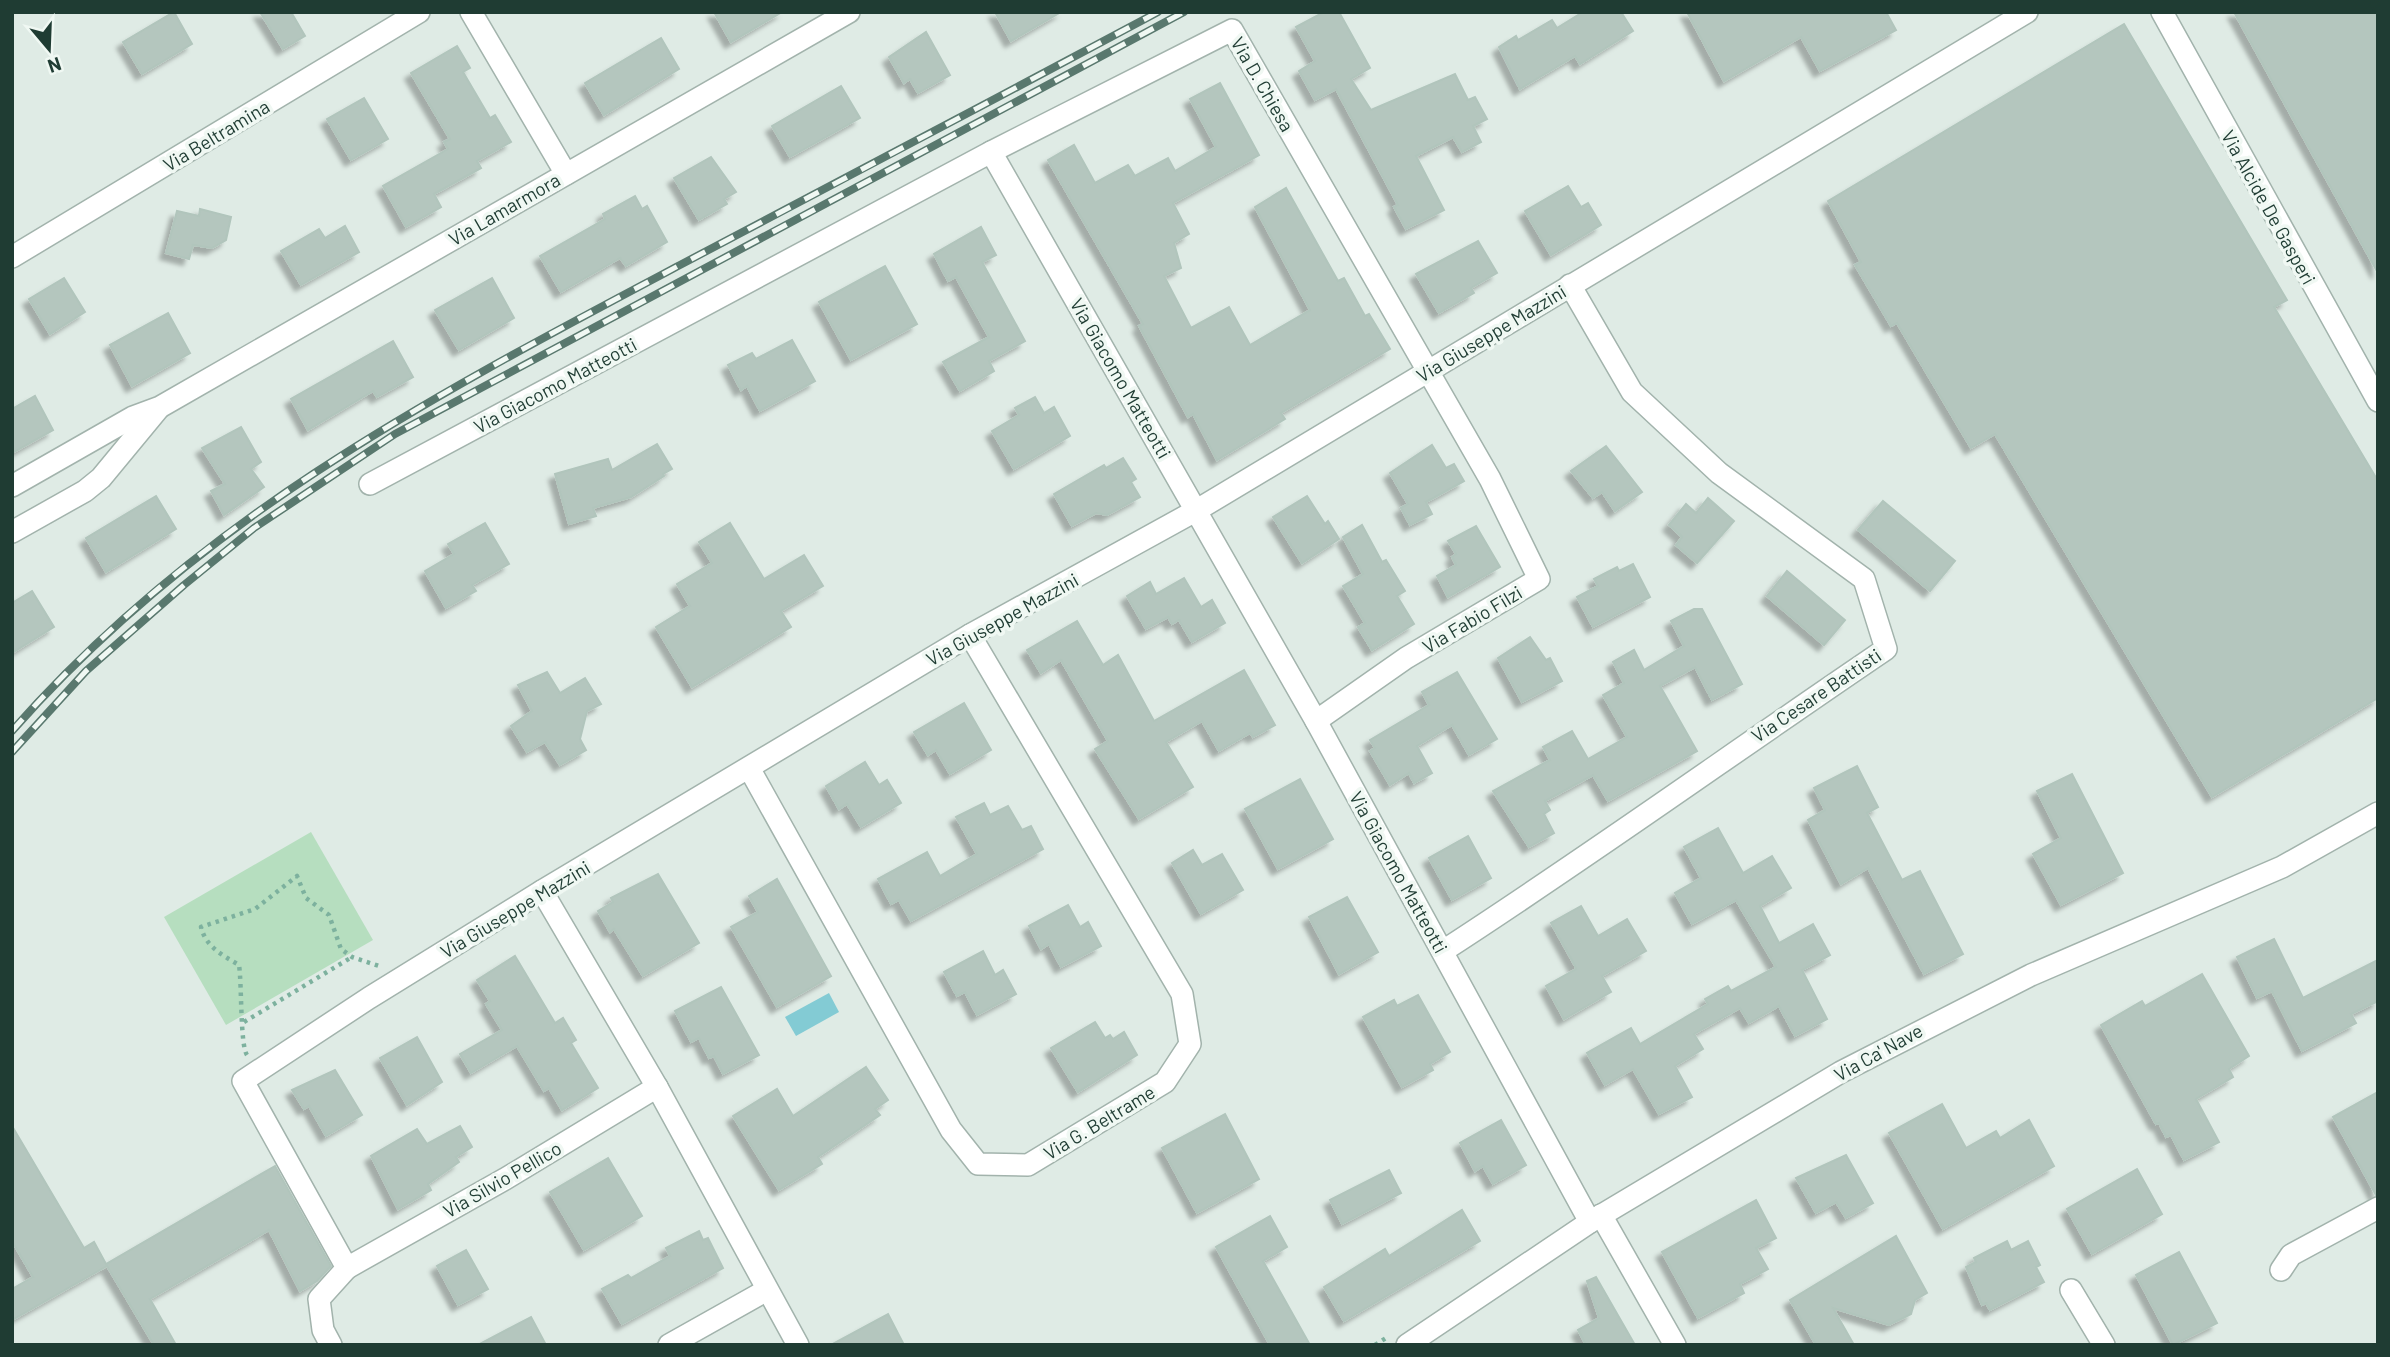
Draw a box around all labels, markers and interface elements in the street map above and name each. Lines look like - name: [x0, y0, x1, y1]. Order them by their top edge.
- north arrow: [14, 14, 84, 84]
- street label: Via D. Chiesa: [1227, 33, 1299, 135]
- text: N: [45, 53, 64, 78]
- street label: Via Beltramina: [159, 94, 273, 176]
- street label: Via Alcide De Gasperi: [2217, 126, 2321, 288]
- street label: Via Lamarmora: [444, 168, 564, 250]
- street label: Via Giuseppe Mazzini: [1412, 279, 1570, 387]
- street label: Via Giacomo Matteotti: [1066, 294, 1176, 462]
- street label: Via Giacomo Matteotti: [469, 332, 641, 438]
- street label: Via Giuseppe Mazzini: [922, 568, 1082, 670]
- street label: Via Fabio Filzi: [1418, 580, 1526, 658]
- street label: Via Cesare Battisti: [1747, 643, 1885, 747]
- street label: Via Giacomo Matteotti: [1345, 787, 1453, 957]
- street label: Via Giuseppe Mazzini: [436, 855, 594, 963]
- street label: Via Ca' Nave: [1830, 1018, 1926, 1086]
- street label: Via G. Beltrame: [1039, 1080, 1159, 1164]
- street label: Via Silvio Pellico: [439, 1136, 565, 1222]

